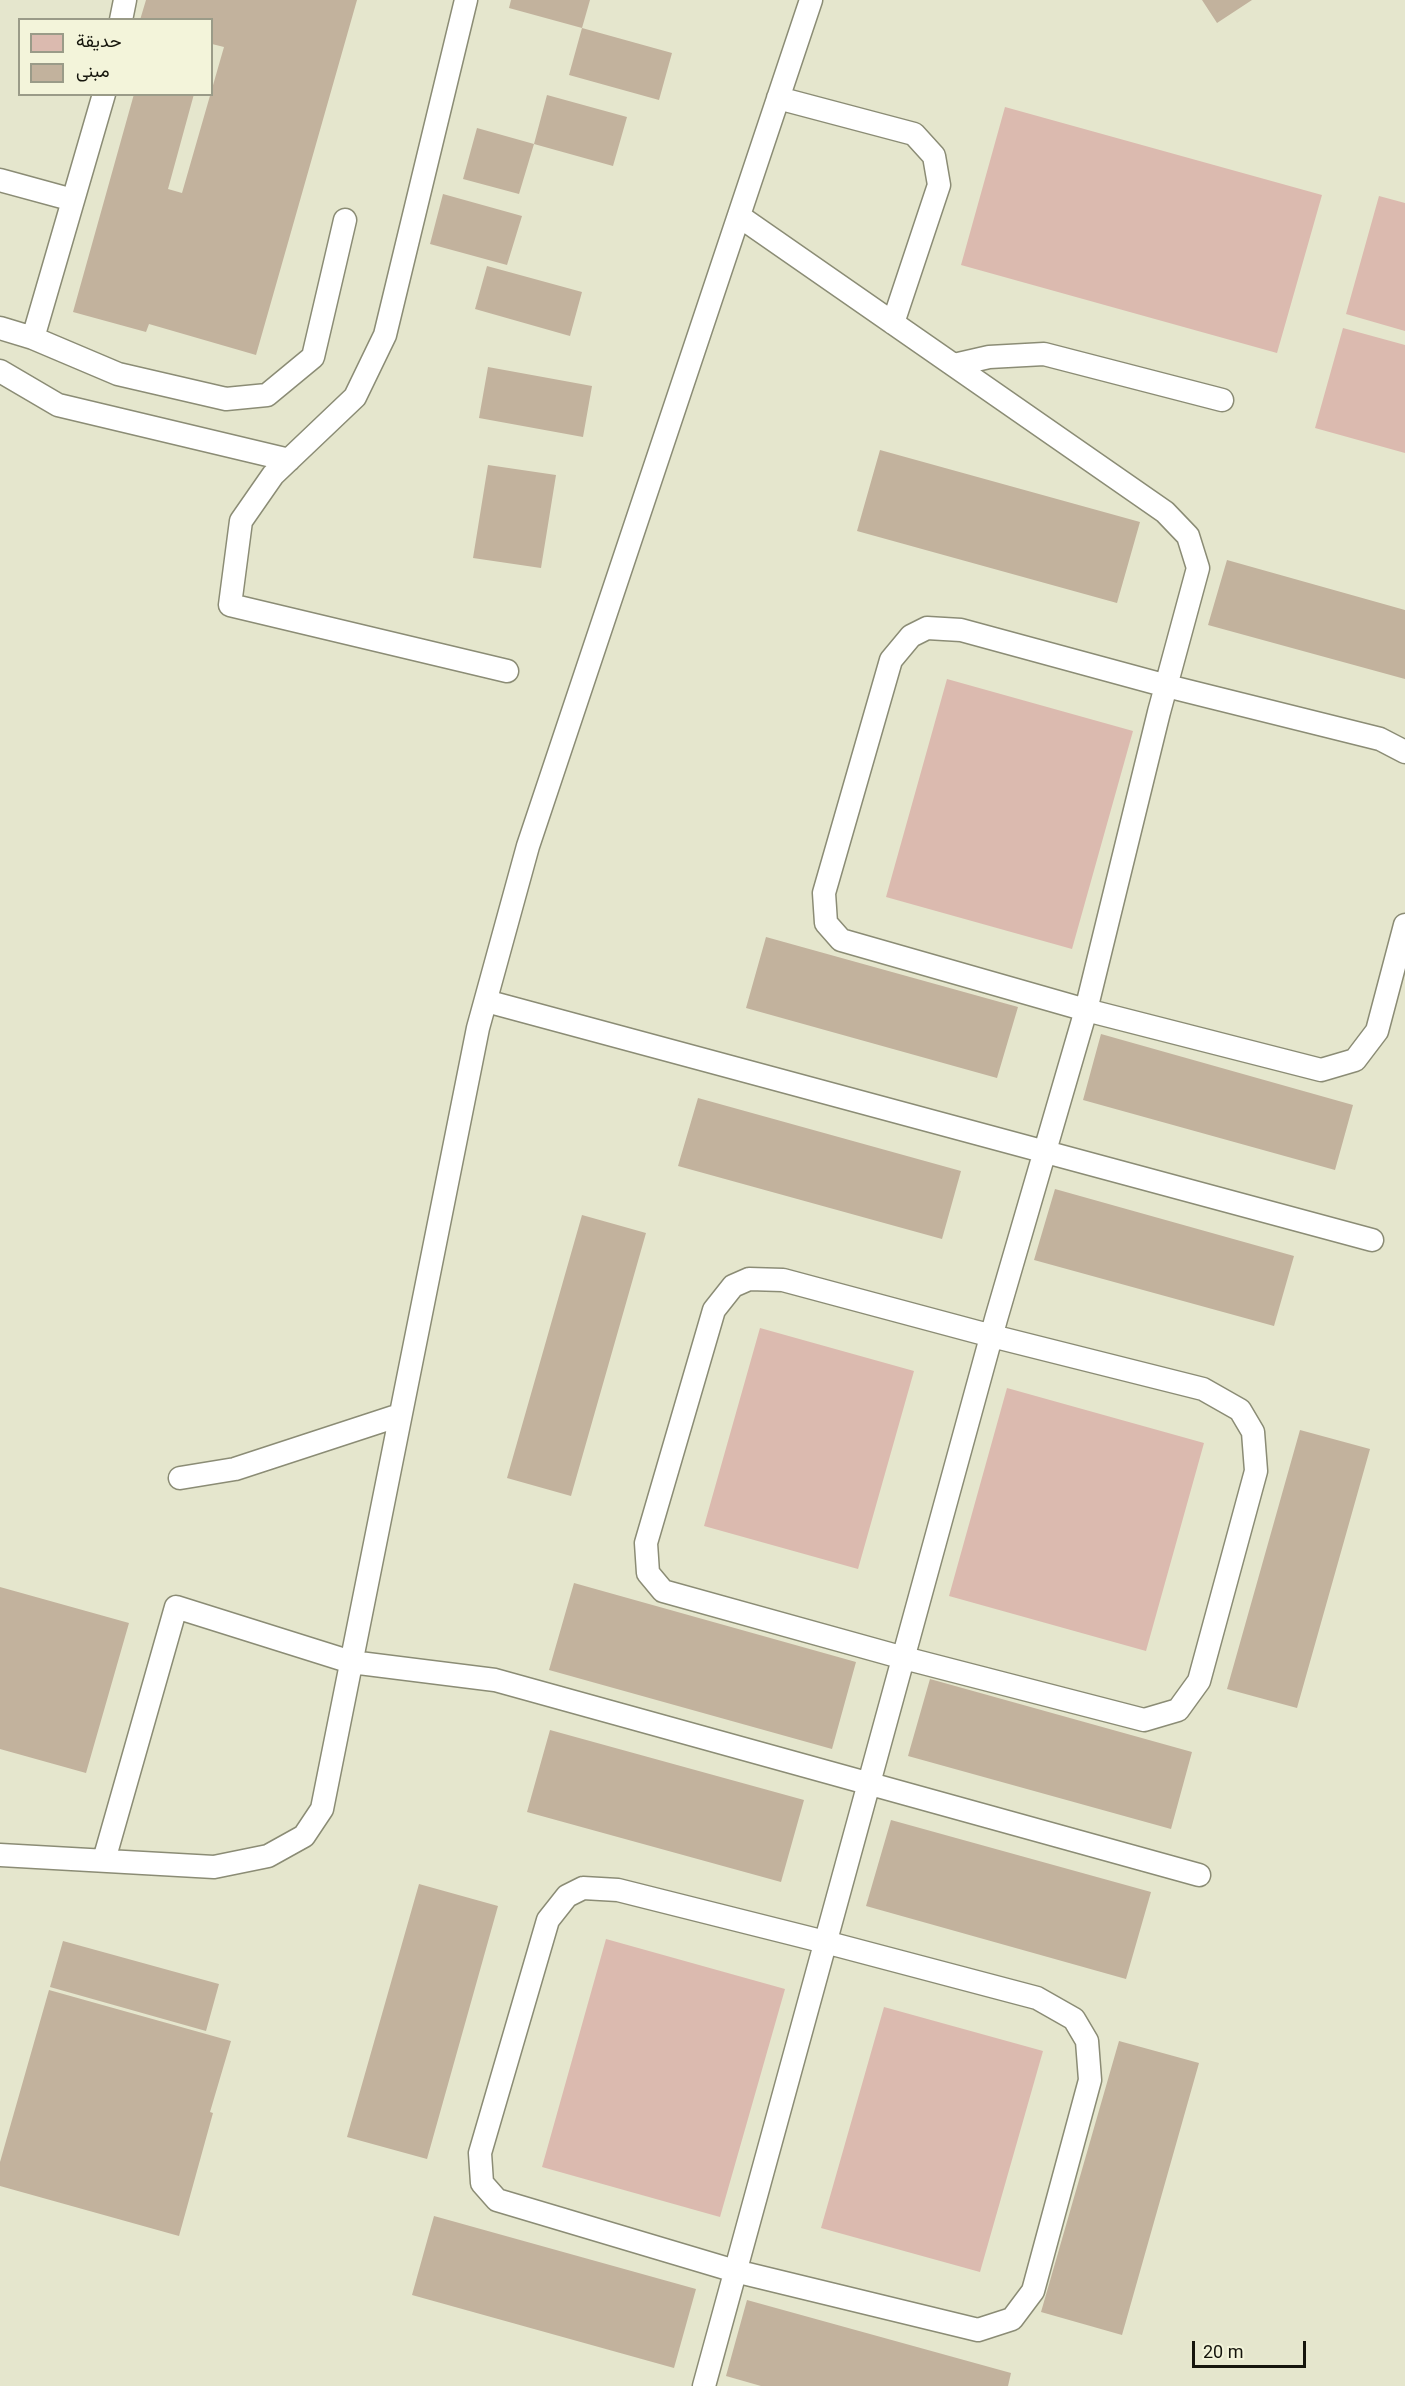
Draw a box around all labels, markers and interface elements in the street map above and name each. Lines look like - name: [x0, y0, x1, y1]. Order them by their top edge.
- legend: [18, 18, 213, 96]
- text: حديقة: [76, 30, 122, 51]
- text: مبنى: [76, 60, 110, 81]
- scale bar: [1195, 2329, 1309, 2367]
- text: 20 m: [1203, 2341, 1243, 2362]

